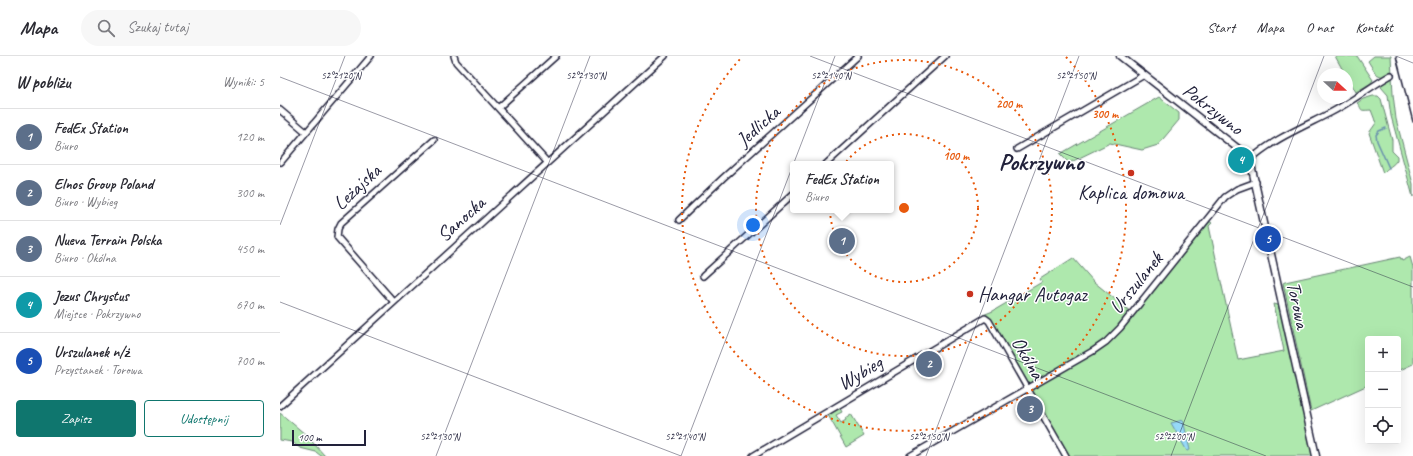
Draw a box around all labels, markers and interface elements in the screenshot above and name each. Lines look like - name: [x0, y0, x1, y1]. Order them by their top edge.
- search box: [81, 10, 361, 46]
- text: Mapa: [20, 16, 57, 40]
- icon: search: [95, 17, 117, 39]
- text: Szukaj tutaj: [127, 18, 188, 37]
- text: Start: [1207, 19, 1235, 36]
- text: Mapa: [1257, 19, 1284, 36]
- text: O nas: [1306, 19, 1333, 36]
- text: Kontakt: [1355, 19, 1393, 36]
- north arrow: [1317, 68, 1353, 104]
- text: 52°21'20"N: [321, 69, 363, 82]
- text: 52°21'30"N: [566, 69, 608, 82]
- text: 52°21'40"N: [811, 69, 853, 82]
- text: 52°21'50"N: [1056, 69, 1098, 82]
- text: W pobliżu: [16, 72, 71, 93]
- text: Wyniki: 5: [223, 74, 264, 90]
- street label: Pokrzywno: [1178, 78, 1249, 141]
- text: 200 m: [996, 96, 1023, 112]
- street label: Jedlicka: [730, 99, 786, 153]
- text: 300 m: [1092, 106, 1119, 122]
- text: FedEx Station: [54, 119, 128, 138]
- text: 1: [26, 129, 32, 145]
- text: 120 m: [236, 129, 264, 145]
- text: Biuro: [54, 138, 77, 154]
- pin: 4: [1228, 145, 1254, 175]
- district label: Pokrzywno: [999, 147, 1086, 177]
- text: 100 m: [943, 148, 970, 164]
- street label: Leżajska: [328, 157, 388, 215]
- popup: [790, 161, 894, 213]
- marker: Kaplica domowa: [1126, 168, 1136, 178]
- text: FedEx Station: [805, 170, 879, 189]
- text: Elnos Group Poland: [54, 175, 153, 194]
- place label: Kaplica domowa: [1078, 180, 1186, 205]
- text: 2: [26, 185, 32, 201]
- text: 300 m: [236, 185, 264, 201]
- street label: Sanocka: [432, 189, 492, 247]
- text: Biuro: [805, 189, 828, 205]
- text: Biuro · Wybieg: [54, 194, 117, 210]
- centre of rings: [897, 201, 911, 215]
- your location: [743, 215, 763, 235]
- pin: 5: [1255, 224, 1281, 254]
- pin: 1: [829, 226, 855, 256]
- text: Nueva Terrain Polska: [54, 231, 162, 250]
- text: 3: [26, 241, 32, 257]
- text: 450 m: [236, 241, 264, 257]
- street label: Urszulanek: [1104, 246, 1169, 319]
- text: Biuro · Okólna: [54, 250, 116, 266]
- street label: Torowa: [1281, 279, 1316, 332]
- place label: Hangar Autogaz: [978, 282, 1088, 307]
- text: Jezus Chrystus: [54, 287, 129, 306]
- marker: Hangar Autogaz: [965, 289, 975, 299]
- text: 4: [26, 297, 32, 313]
- text: 670 m: [236, 297, 264, 313]
- text: Miejsce · Pokrzywno: [54, 306, 140, 322]
- street label: Okólna: [1006, 332, 1051, 385]
- map controls: [1365, 336, 1401, 444]
- button: +: [1365, 336, 1401, 372]
- text: Urszulanek n/ż: [54, 343, 129, 362]
- street label: Wybieg: [833, 349, 888, 396]
- pin: 2: [916, 349, 942, 379]
- text: 5: [26, 353, 32, 369]
- text: 700 m: [236, 353, 264, 369]
- text: Przystanek · Torowa: [54, 362, 142, 378]
- button: −: [1365, 372, 1401, 408]
- pin: 3: [1017, 394, 1043, 424]
- button: Zapisz: [16, 400, 136, 437]
- button: Udostępnij: [144, 400, 264, 437]
- button: locate: [1365, 408, 1401, 444]
- scale bar: [292, 428, 366, 447]
- text: 100 m: [298, 430, 322, 444]
- text: 52°21'30"N: [420, 430, 462, 443]
- text: 52°21'40"N: [665, 430, 707, 443]
- text: 52°21'50"N: [909, 430, 951, 443]
- text: 52°22'00"N: [1154, 430, 1196, 443]

